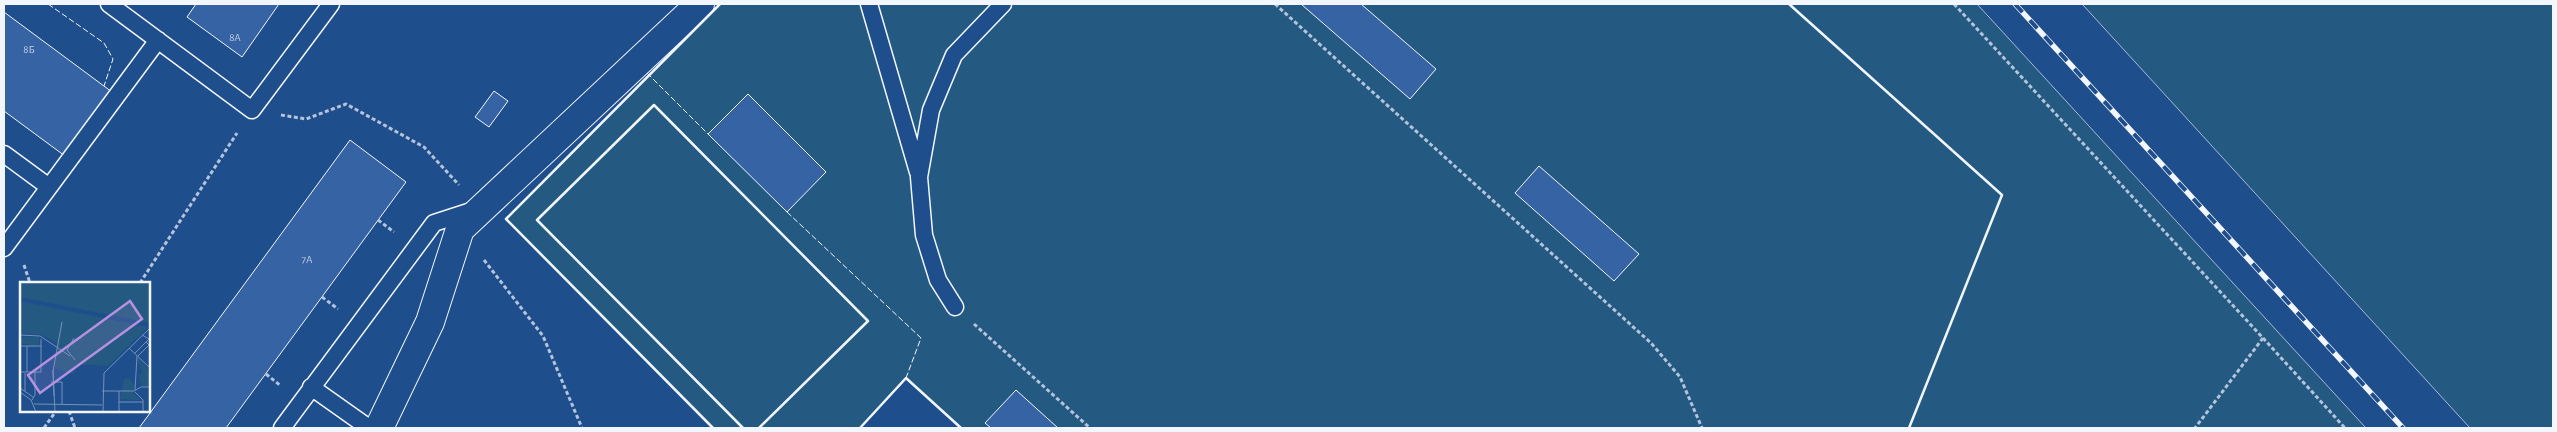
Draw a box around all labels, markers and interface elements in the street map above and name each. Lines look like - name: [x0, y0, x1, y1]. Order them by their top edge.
- house number: 8А: [229, 32, 241, 43]
- house number: 8Б: [23, 44, 35, 55]
- house number: 7А: [301, 254, 313, 265]
- inset map: [20, 282, 150, 412]

